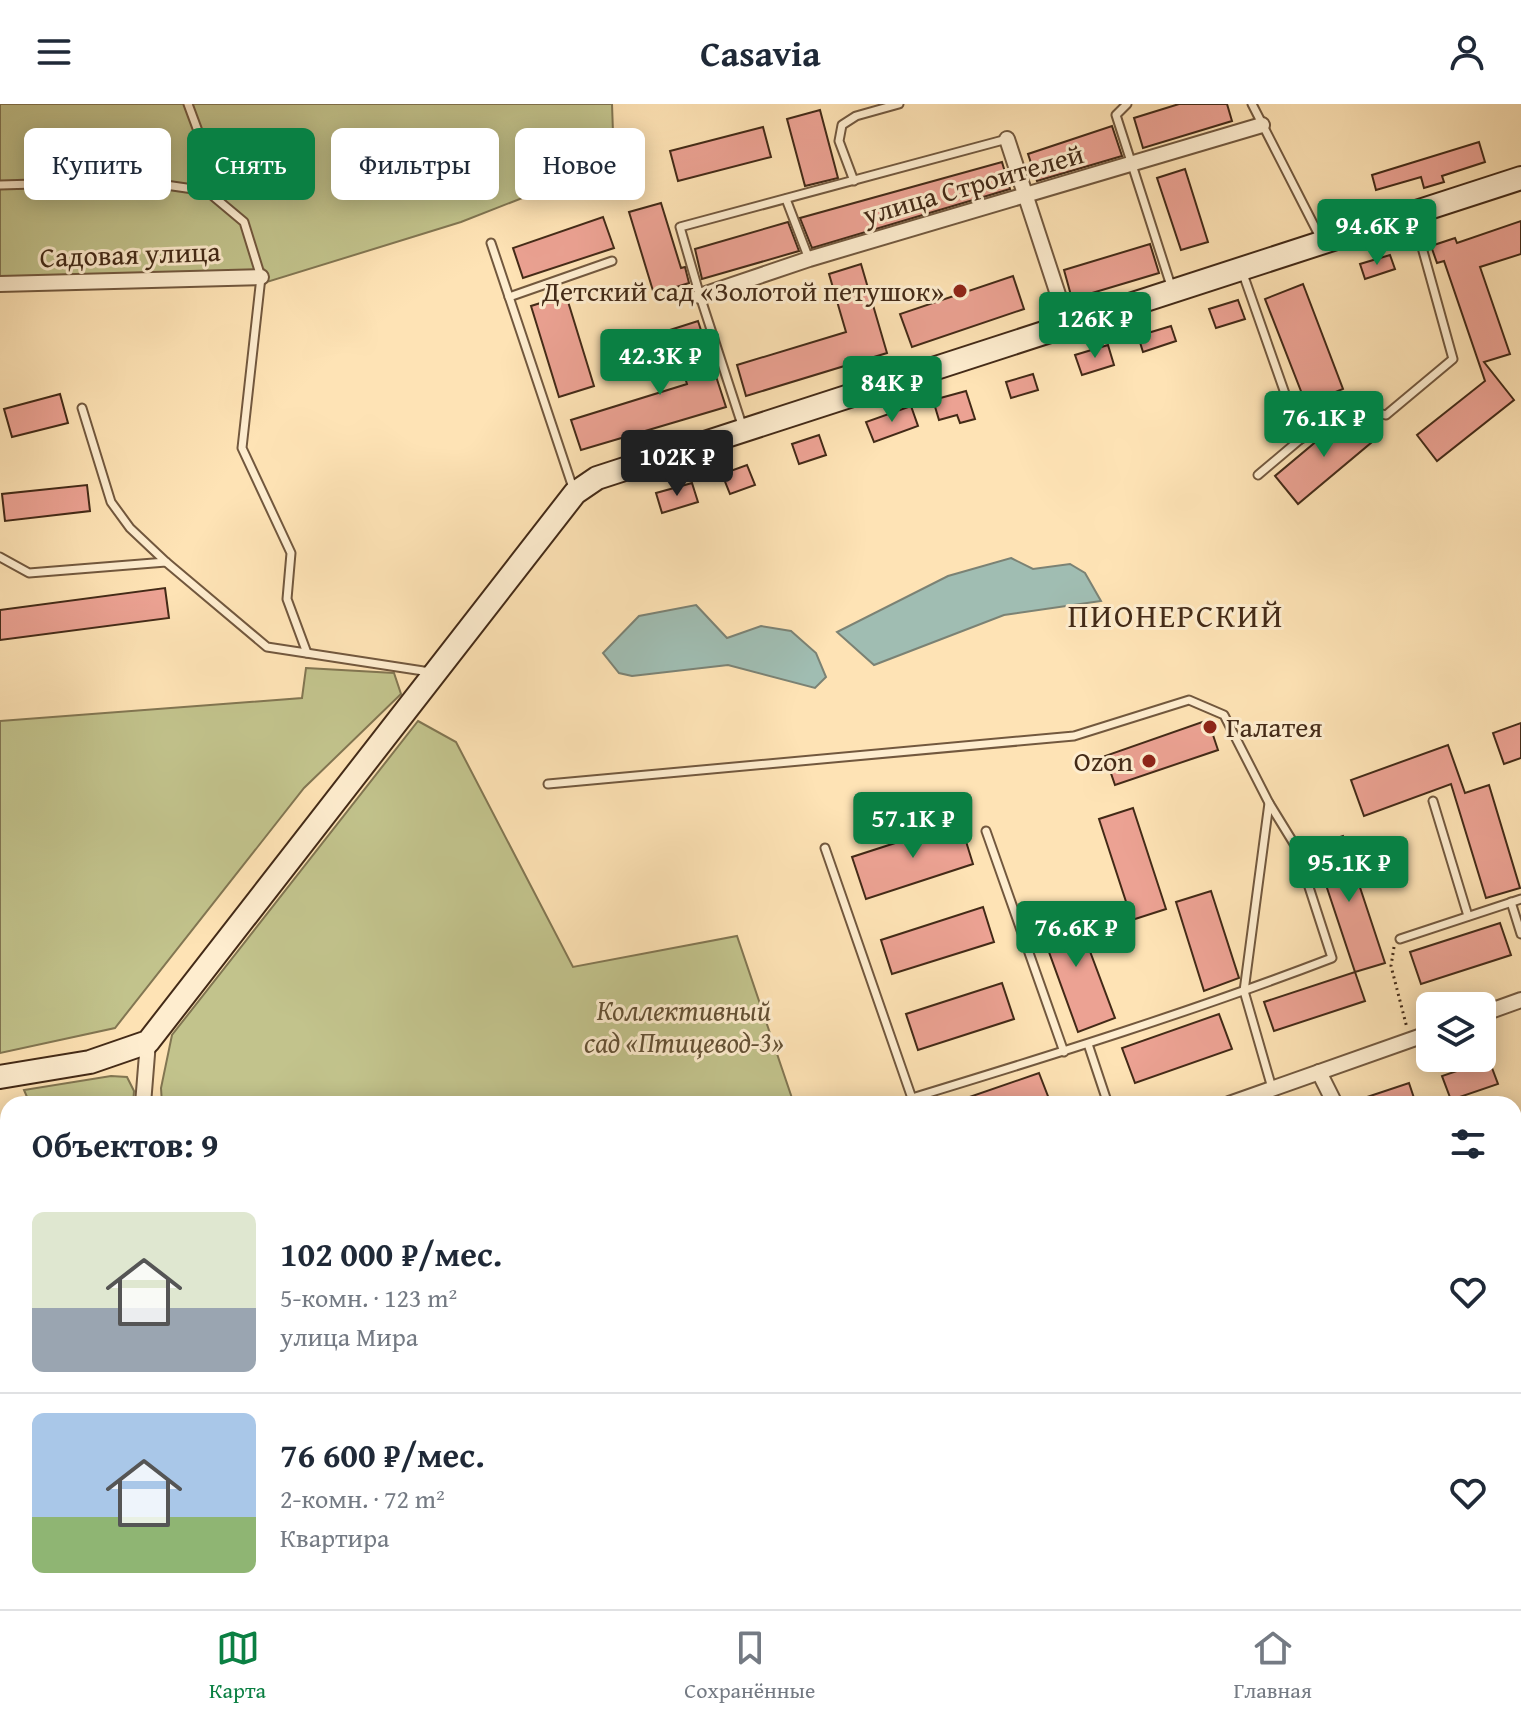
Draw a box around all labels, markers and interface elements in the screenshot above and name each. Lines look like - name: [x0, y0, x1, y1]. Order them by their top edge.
- text: Casavia: [700, 26, 821, 79]
- icon: menu: [32, 30, 76, 74]
- icon: person: [1445, 30, 1489, 74]
- chip: Купить: [24, 128, 171, 200]
- chip: Снять: [187, 128, 315, 200]
- chip: Фильтры: [331, 128, 499, 200]
- chip: Новое: [515, 128, 645, 200]
- street label: улица Строителей: [856, 132, 1088, 235]
- pin: 94.6K ₽: [1303, 199, 1451, 267]
- text: 94.6K ₽: [1335, 205, 1419, 244]
- street label: Садовая улица: [39, 230, 222, 277]
- place label: Детский сад «Золотой петушок»: [541, 270, 944, 311]
- marker: Детский сад «Золотой петушок»: [951, 282, 969, 300]
- pin: 126K ₽: [1030, 292, 1160, 360]
- text: 126K ₽: [1057, 298, 1133, 337]
- pin: 42.3K ₽: [586, 329, 734, 397]
- text: 42.3K ₽: [618, 335, 702, 374]
- pin: 84K ₽: [836, 356, 948, 424]
- text: 84K ₽: [861, 362, 923, 401]
- pin: 76.1K ₽: [1250, 391, 1398, 459]
- text: 76.1K ₽: [1282, 397, 1366, 436]
- pin: 102K ₽: [612, 430, 742, 498]
- text: 102K ₽: [639, 436, 715, 475]
- district label: ПИОНЕРСКИЙ: [1068, 592, 1284, 639]
- place label: Галатея: [1226, 706, 1322, 747]
- marker: Галатея: [1201, 718, 1219, 736]
- place label: Ozon: [1074, 740, 1133, 781]
- marker: Ozon: [1140, 752, 1158, 770]
- pin: 57.1K ₽: [839, 792, 987, 860]
- text: 57.1K ₽: [871, 798, 955, 837]
- pin: 95.1K ₽: [1275, 836, 1423, 904]
- text: 95.1K ₽: [1307, 842, 1391, 881]
- pin: 76.6K ₽: [1002, 901, 1150, 969]
- text: 76.6K ₽: [1034, 907, 1118, 946]
- park label: Коллективный сад «Птицевод-3»: [584, 989, 784, 1062]
- map controls: [1416, 992, 1496, 1072]
- button: layers: [1416, 992, 1496, 1072]
- text: Объектов: 9: [32, 1120, 218, 1169]
- icon: filters: [1446, 1122, 1490, 1166]
- text: 102 000 ₽/мес.: [280, 1229, 502, 1278]
- icon: home: [96, 1244, 192, 1340]
- icon: heart: [1446, 1270, 1490, 1314]
- text: 5-комн. · 123 m²: [280, 1278, 457, 1317]
- text: улица Мира: [280, 1317, 418, 1356]
- text: 76 600 ₽/мес.: [280, 1430, 485, 1479]
- icon: home: [96, 1445, 192, 1541]
- icon: heart: [1446, 1471, 1490, 1515]
- text: 2-комн. · 72 m²: [280, 1479, 445, 1518]
- text: Квартира: [280, 1518, 389, 1557]
- tab: Карта: [209, 1626, 266, 1706]
- tab: Сохранённые: [684, 1626, 815, 1706]
- tab: Главная: [1234, 1626, 1312, 1706]

